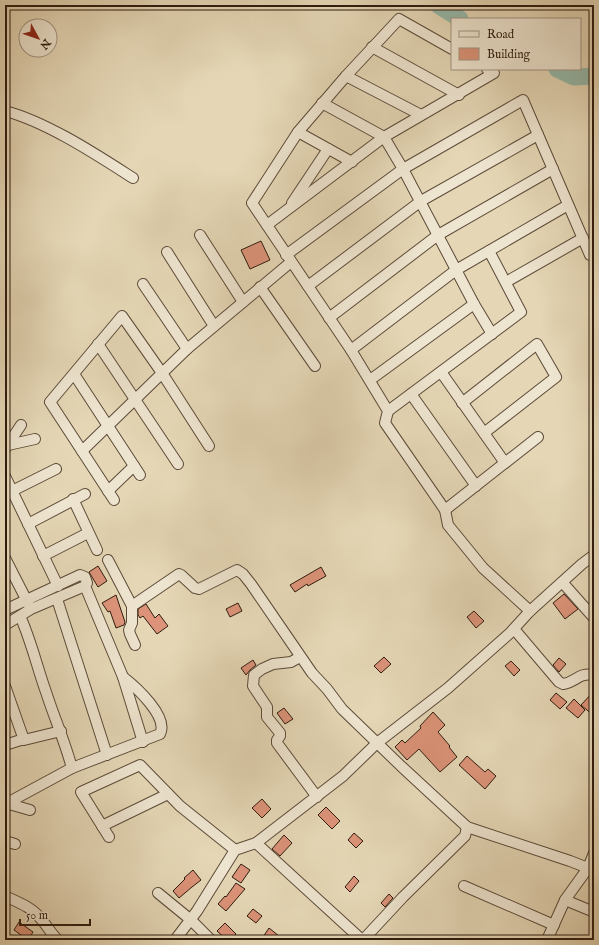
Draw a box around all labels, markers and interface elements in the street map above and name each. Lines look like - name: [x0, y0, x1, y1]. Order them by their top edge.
- north arrow: [18, 18, 58, 58]
- legend: [451, 18, 581, 70]
- text: Road: [487, 27, 515, 42]
- text: N: [36, 35, 54, 52]
- text: Building: [487, 47, 531, 62]
- scale bar: [20, 901, 90, 927]
- text: 50 m: [26, 908, 48, 923]

